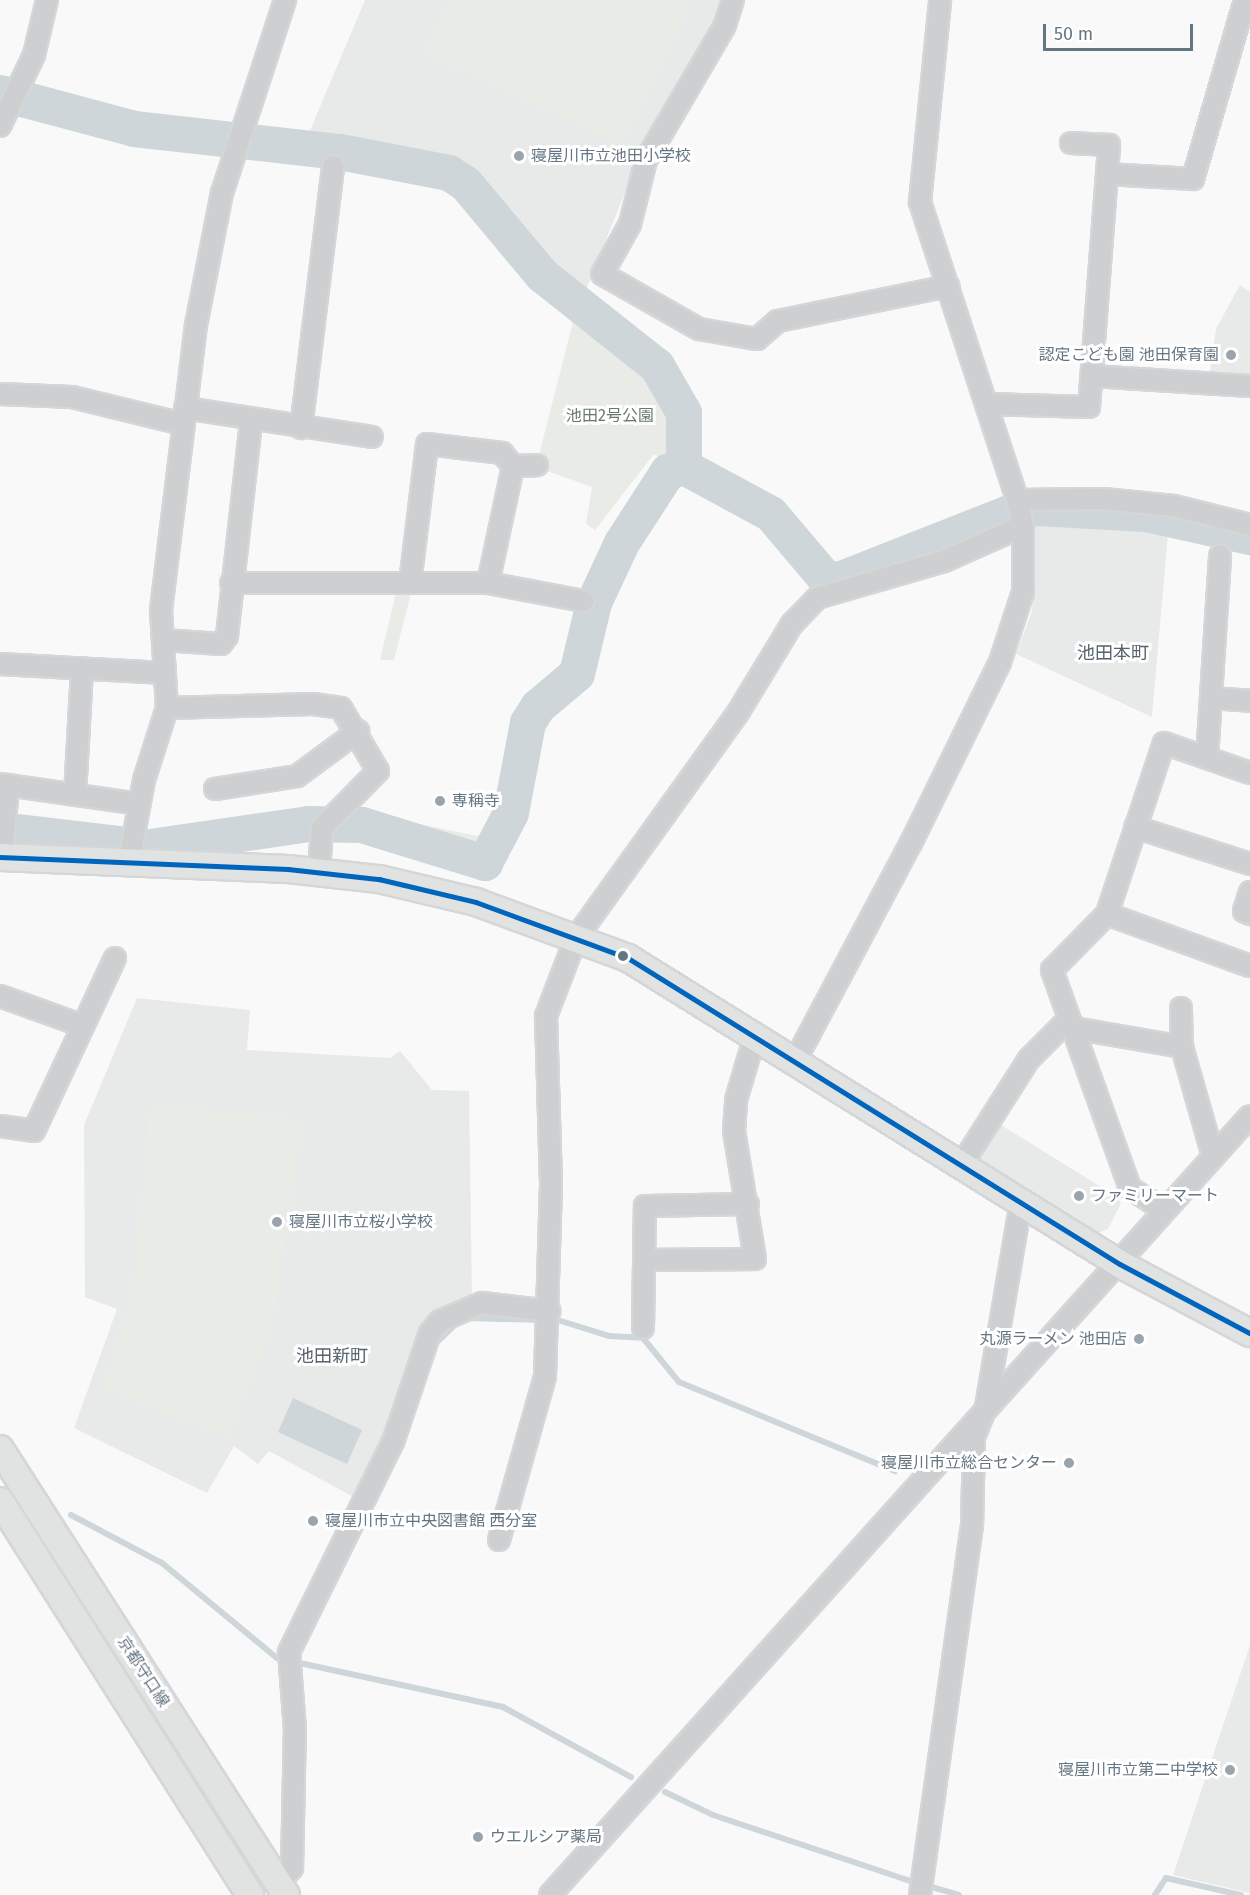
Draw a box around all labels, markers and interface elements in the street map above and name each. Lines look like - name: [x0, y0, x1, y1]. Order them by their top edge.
- scale bar: [1046, 12, 1196, 50]
- text: 50 m: [1054, 23, 1093, 45]
- place label: 寝屋川市立池田小学校: [531, 146, 691, 166]
- marker: 寝屋川市立池田小学校: [512, 149, 526, 163]
- place label: 認定こども園 池田保育園: [1039, 345, 1219, 365]
- marker: 認定こども園 池田保育園: [1224, 348, 1238, 362]
- park label: 池田2号公園: [566, 406, 654, 426]
- district label: 池田本町: [1077, 642, 1149, 664]
- place label: 専稱寺: [452, 791, 500, 811]
- marker: 専稱寺: [433, 794, 447, 808]
- unlabelled marker: [617, 950, 629, 962]
- place label: ファミリーマート: [1091, 1186, 1219, 1206]
- marker: ファミリーマート: [1072, 1189, 1086, 1203]
- place label: 寝屋川市立桜小学校: [289, 1212, 433, 1232]
- marker: 寝屋川市立桜小学校: [270, 1215, 284, 1229]
- place label: 丸源ラーメン 池田店: [979, 1329, 1127, 1349]
- marker: 丸源ラーメン 池田店: [1132, 1332, 1146, 1346]
- district label: 池田新町: [296, 1345, 368, 1367]
- place label: 寝屋川市立総合センター: [881, 1453, 1057, 1473]
- marker: 寝屋川市立総合センター: [1062, 1456, 1076, 1470]
- place label: 寝屋川市立中央図書館 西分室: [325, 1511, 537, 1531]
- marker: 寝屋川市立中央図書館 西分室: [306, 1514, 320, 1528]
- street label: 京都守口線: [113, 1633, 173, 1711]
- place label: 寝屋川市立第二中学校: [1058, 1760, 1218, 1780]
- marker: 寝屋川市立第二中学校: [1223, 1763, 1237, 1777]
- place label: ウエルシア薬局: [490, 1827, 602, 1847]
- marker: ウエルシア薬局: [471, 1830, 485, 1844]

